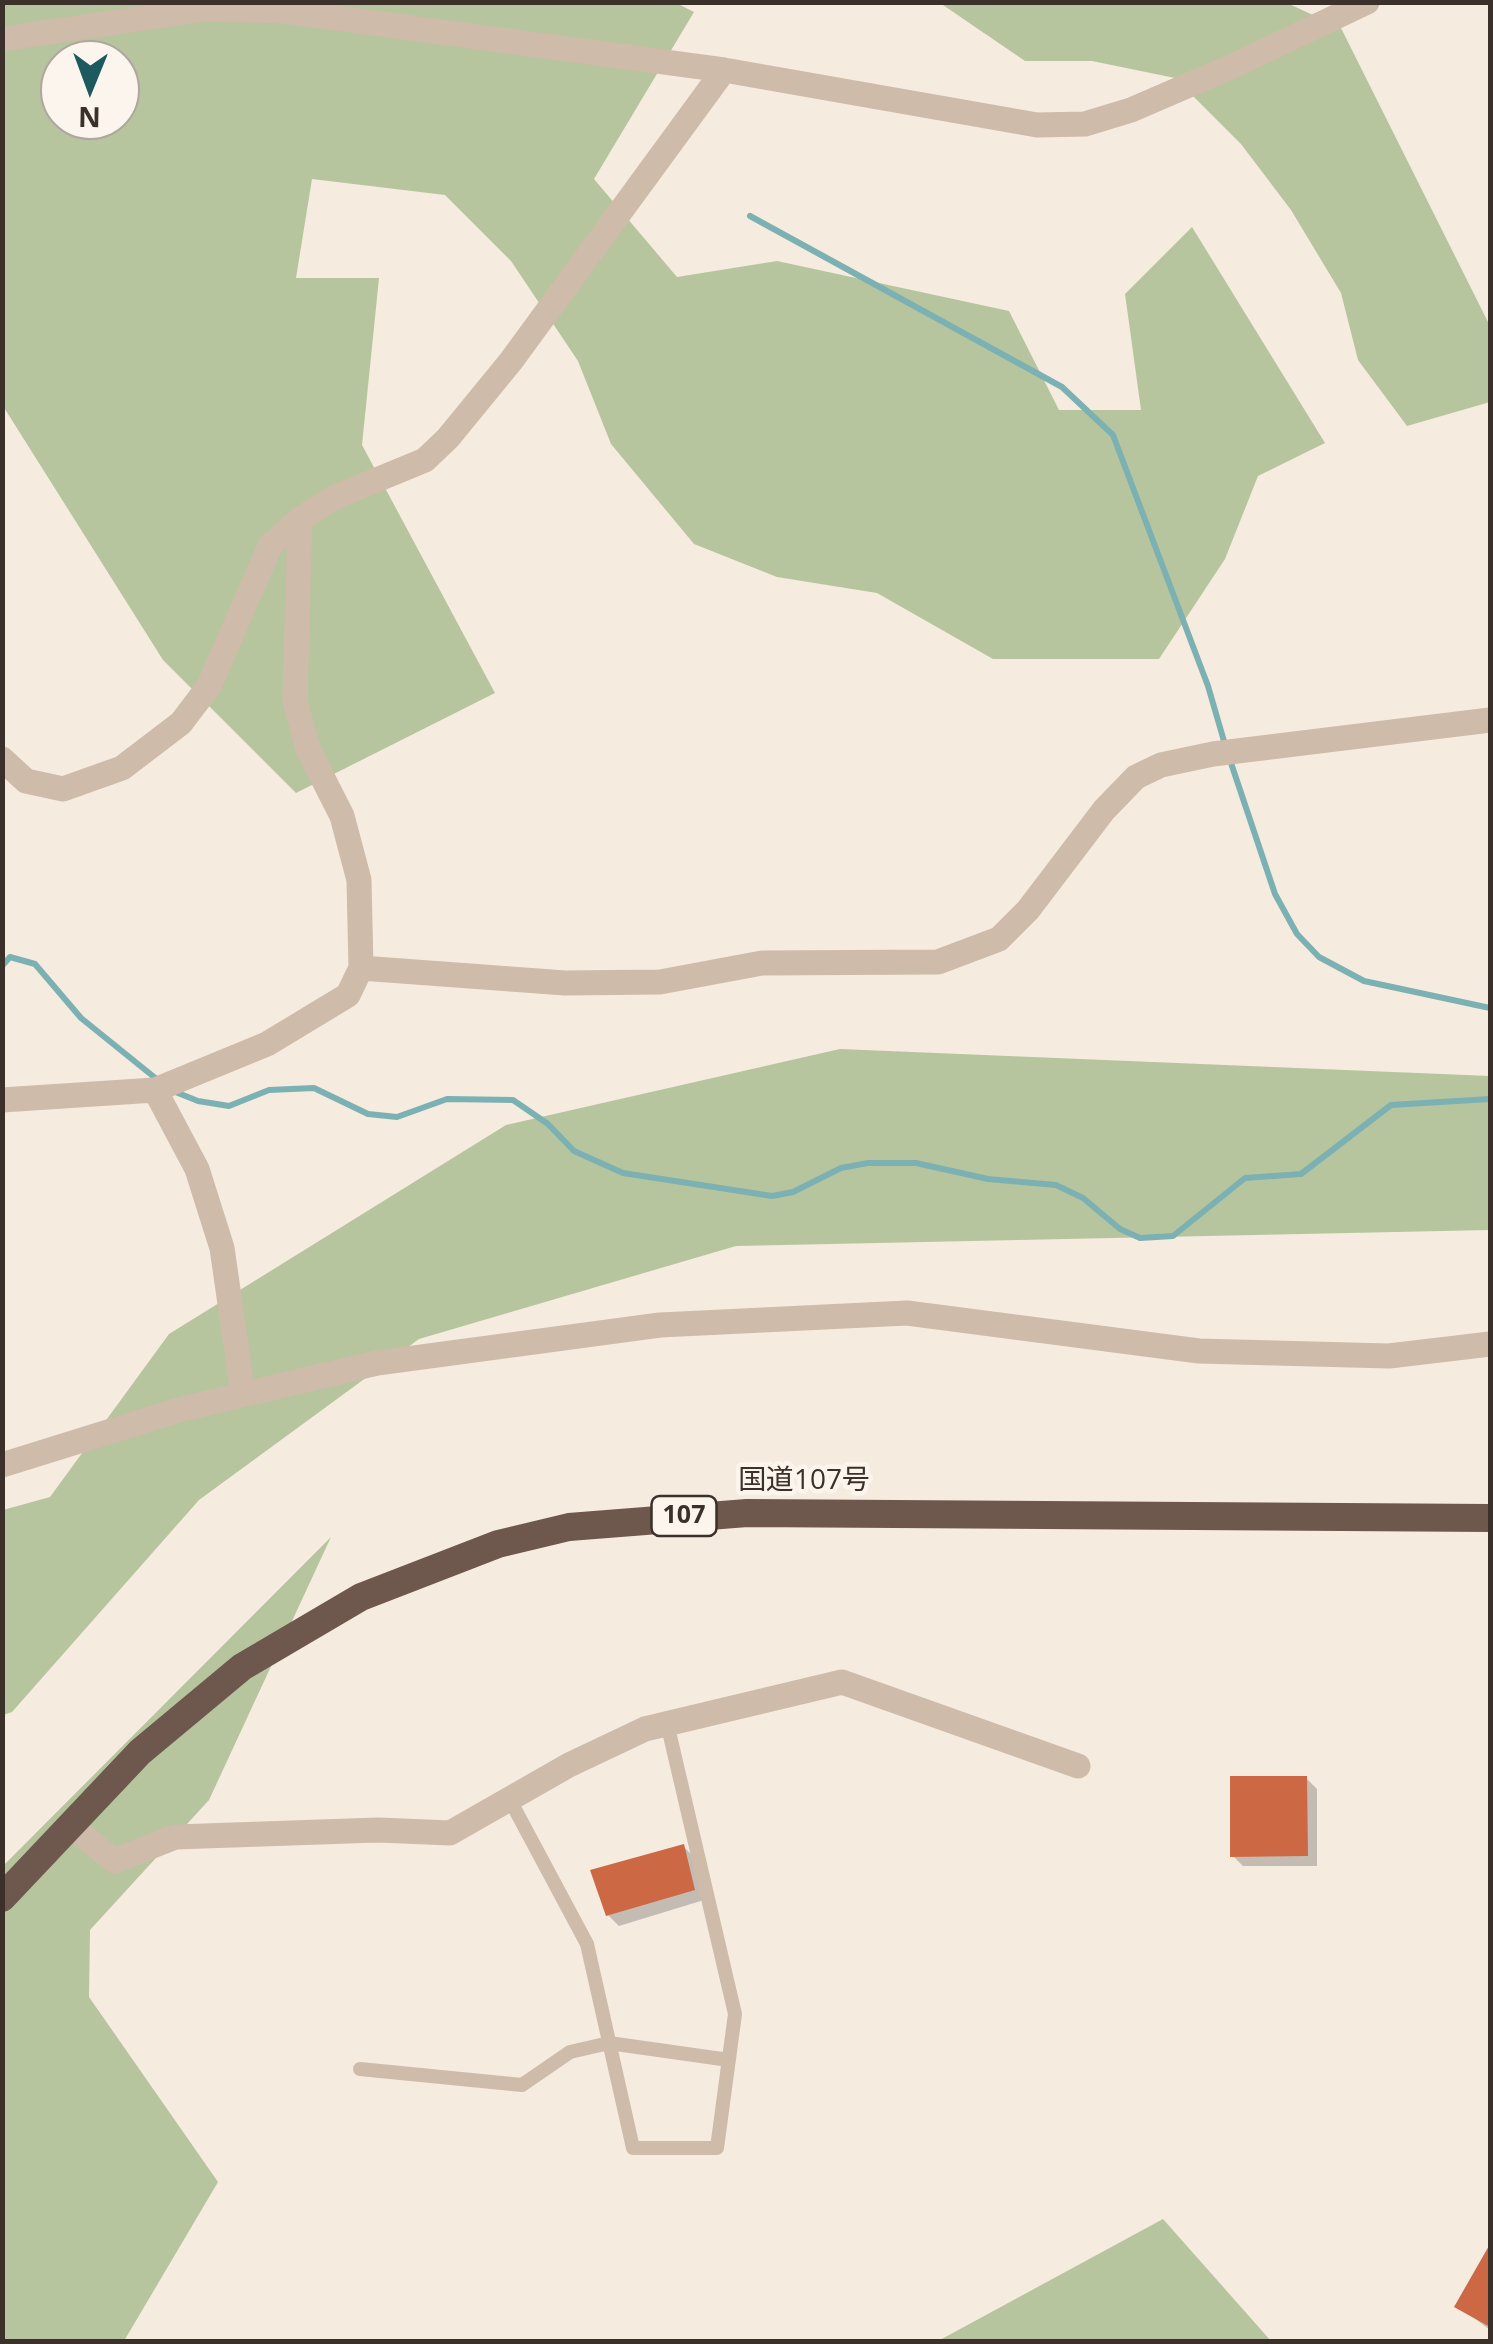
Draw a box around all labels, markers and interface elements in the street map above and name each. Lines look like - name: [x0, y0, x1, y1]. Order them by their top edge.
- north arrow: [40, 40, 140, 140]
- text: N: [78, 99, 101, 137]
- street label: 国道107号: [738, 1464, 870, 1498]
- road number: 107: [652, 1496, 716, 1536]

